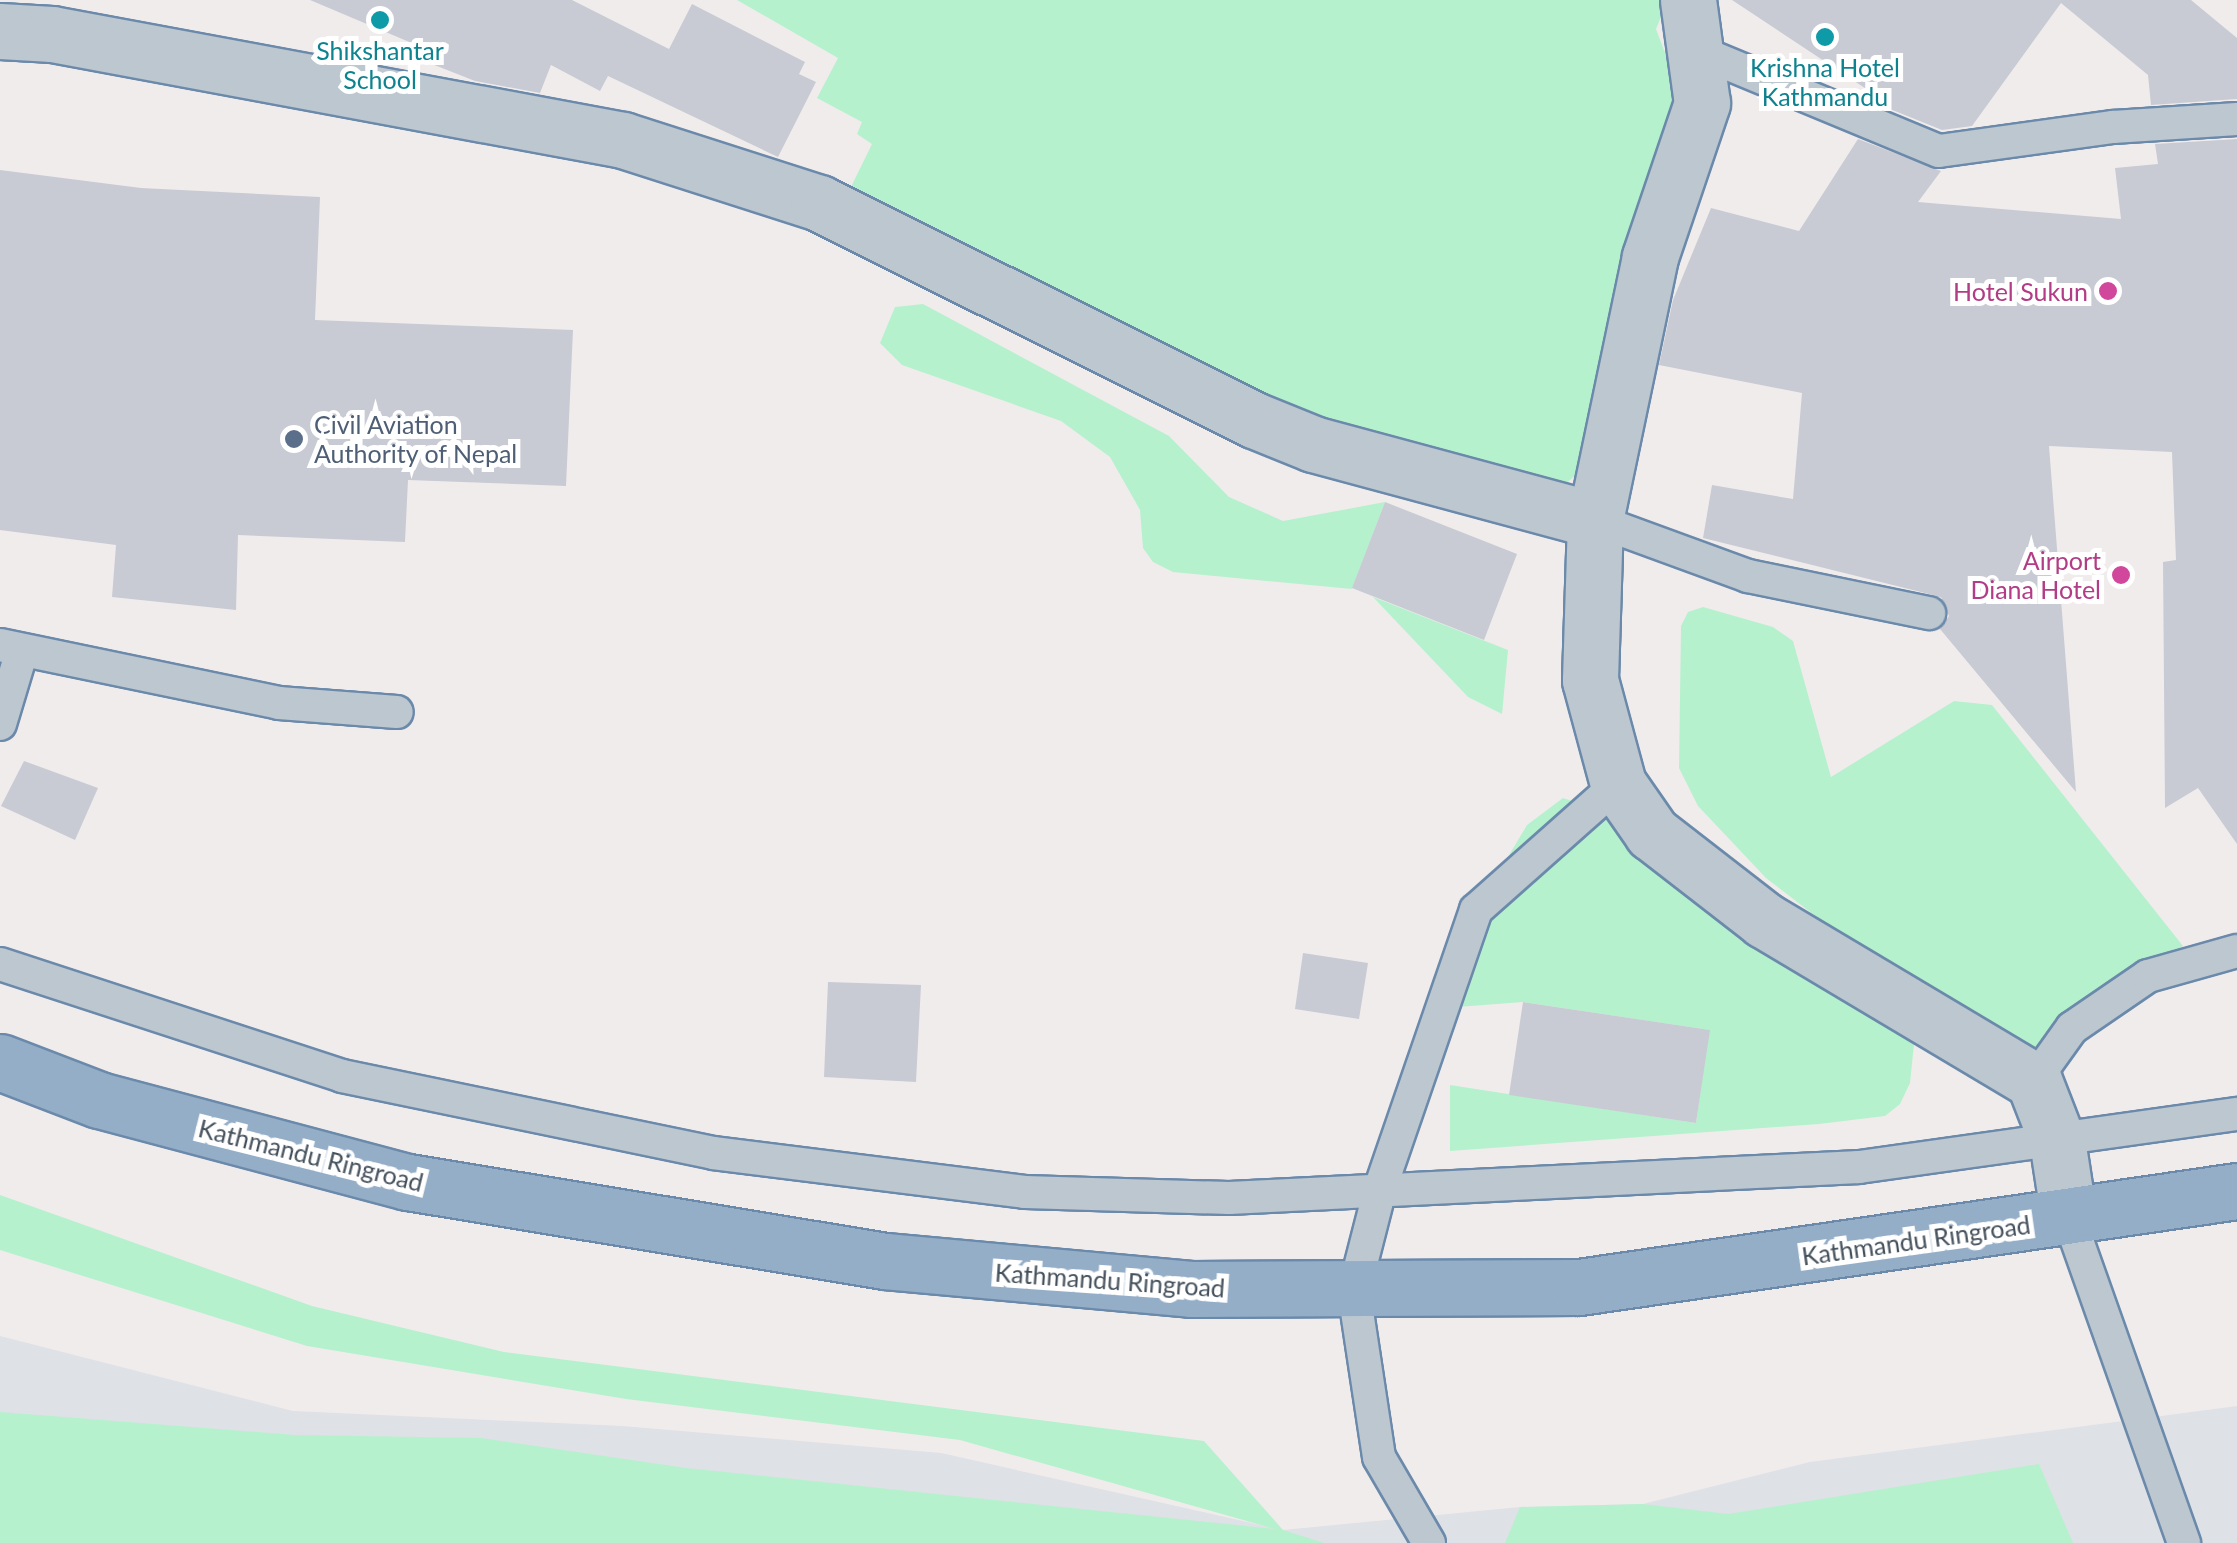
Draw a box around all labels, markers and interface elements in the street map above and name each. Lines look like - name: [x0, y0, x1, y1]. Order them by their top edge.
- marker: Shikshantar School: [369, 9, 391, 31]
- marker: Krishna Hotel Kathmandu: [1814, 26, 1836, 48]
- place label: Shikshantar School: [316, 36, 444, 95]
- place label: Krishna Hotel Kathmandu: [1750, 53, 1900, 112]
- place label: Hotel Sukun: [1953, 276, 2088, 306]
- marker: Hotel Sukun: [2097, 280, 2119, 302]
- place label: Civil Aviation Authority of Nepal: [314, 410, 518, 469]
- marker: Civil Aviation Authority of Nepal: [283, 428, 305, 450]
- place label: Airport Diana Hotel: [1970, 546, 2101, 605]
- marker: Airport Diana Hotel: [2110, 564, 2132, 586]
- street label: Kathmandu Ringroad: [196, 1113, 426, 1197]
- street label: Kathmandu Ringroad: [1800, 1209, 2032, 1271]
- street label: Kathmandu Ringroad: [994, 1257, 1226, 1303]

